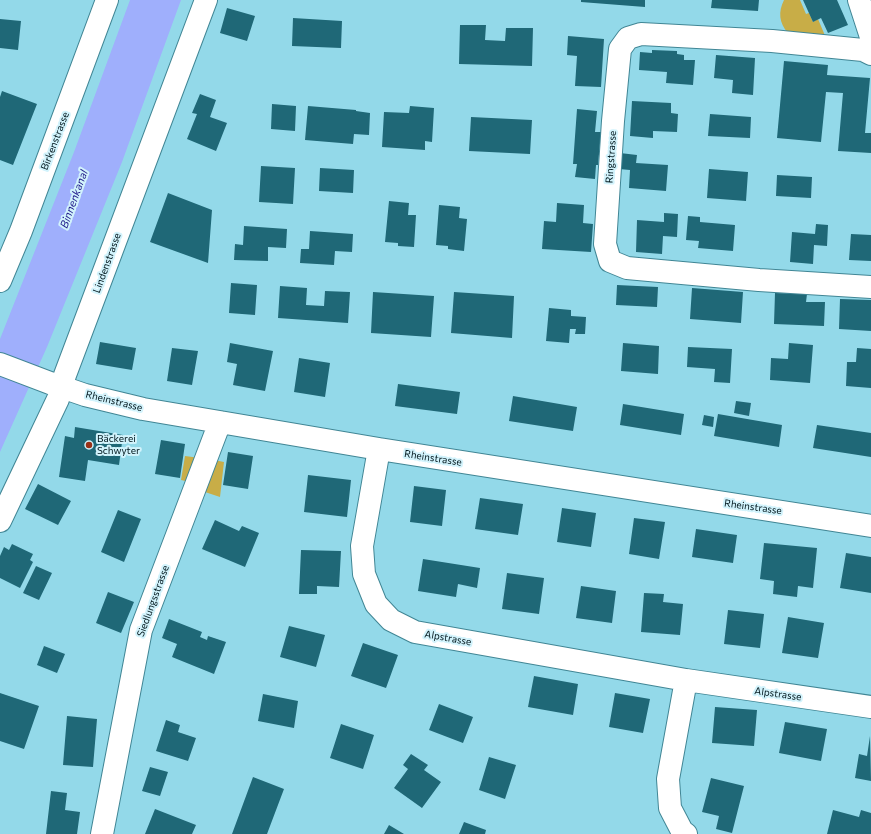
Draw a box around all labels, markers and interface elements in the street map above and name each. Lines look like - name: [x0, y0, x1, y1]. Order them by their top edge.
- street label: Birkenstrasse: [38, 110, 72, 172]
- street label: Ringstrasse: [603, 130, 619, 184]
- water label: Binnenkanal: [57, 168, 91, 230]
- street label: Lindenstrasse: [91, 231, 123, 295]
- street label: Rheinstrasse: [84, 388, 144, 414]
- place label: Bäckerei Schwyter: [97, 433, 140, 456]
- marker: Bäckerei Schwyter: [84, 440, 94, 450]
- street label: Rheinstrasse: [403, 448, 463, 468]
- street label: Rheinstrasse: [723, 497, 783, 517]
- street label: Siedlungsstrasse: [134, 564, 172, 638]
- street label: Alpstrasse: [424, 628, 472, 648]
- street label: Alpstrasse: [754, 685, 802, 703]

